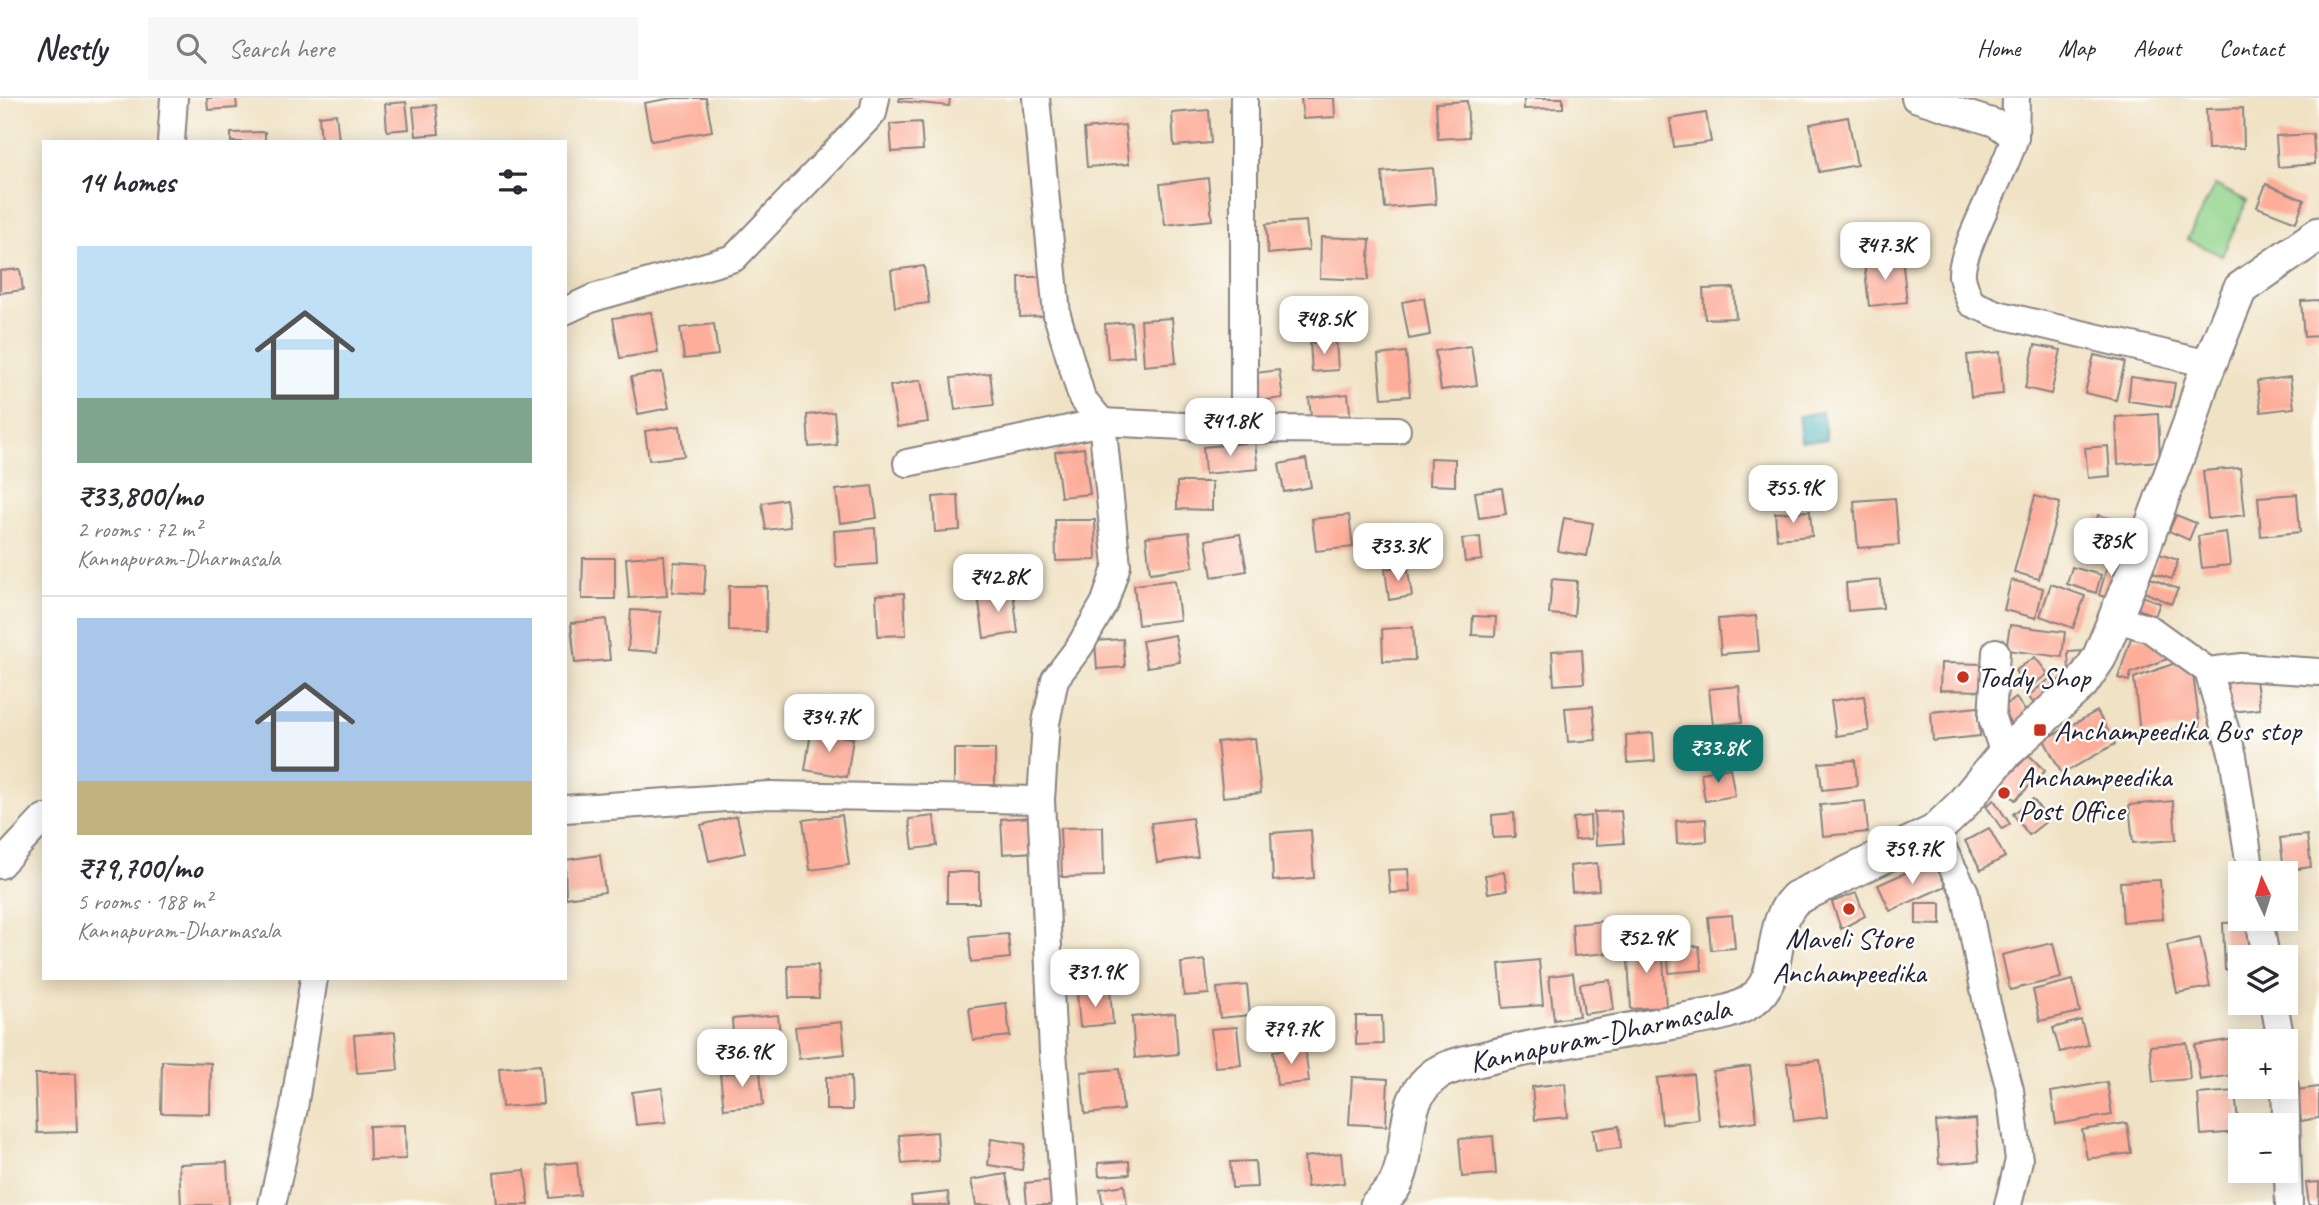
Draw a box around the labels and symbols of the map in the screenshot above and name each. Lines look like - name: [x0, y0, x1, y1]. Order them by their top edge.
- pin: ₹47.3K: [1828, 222, 1942, 282]
- pin: ₹48.5K: [1267, 296, 1381, 356]
- pin: ₹41.8K: [1173, 398, 1287, 458]
- pin: ₹55.9K: [1736, 466, 1850, 525]
- pin: ₹85K: [2070, 518, 2152, 578]
- pin: ₹33.3K: [1341, 524, 1455, 583]
- pin: ₹42.8K: [941, 554, 1055, 614]
- place label: Toddy Shop: [1977, 658, 2092, 696]
- marker: Toddy Shop: [1955, 669, 1971, 685]
- pin: ₹34.7K: [772, 694, 886, 754]
- place label: Anchampeedika Bus stop: [2054, 711, 2303, 749]
- marker: Anchampeedika Bus stop: [2032, 722, 2048, 738]
- pin: ₹33.8K: [1661, 726, 1775, 785]
- place label: Anchampeedika Post Office: [2018, 757, 2174, 829]
- marker: Anchampeedika Post Office: [1996, 785, 2012, 801]
- pin: ₹59.7K: [1855, 826, 1969, 886]
- north arrow: [2228, 861, 2298, 931]
- marker: Maveli Store Anchampeedika: [1841, 901, 1857, 917]
- pin: ₹52.9K: [1589, 916, 1703, 975]
- place label: Maveli Store Anchampeedika: [1772, 919, 1928, 991]
- pin: ₹31.9K: [1038, 950, 1152, 1009]
- street label: Kannapuram-Dharmasala: [1466, 988, 1736, 1081]
- pin: ₹79.7K: [1234, 1006, 1348, 1066]
- pin: ₹36.9K: [685, 1030, 799, 1089]

